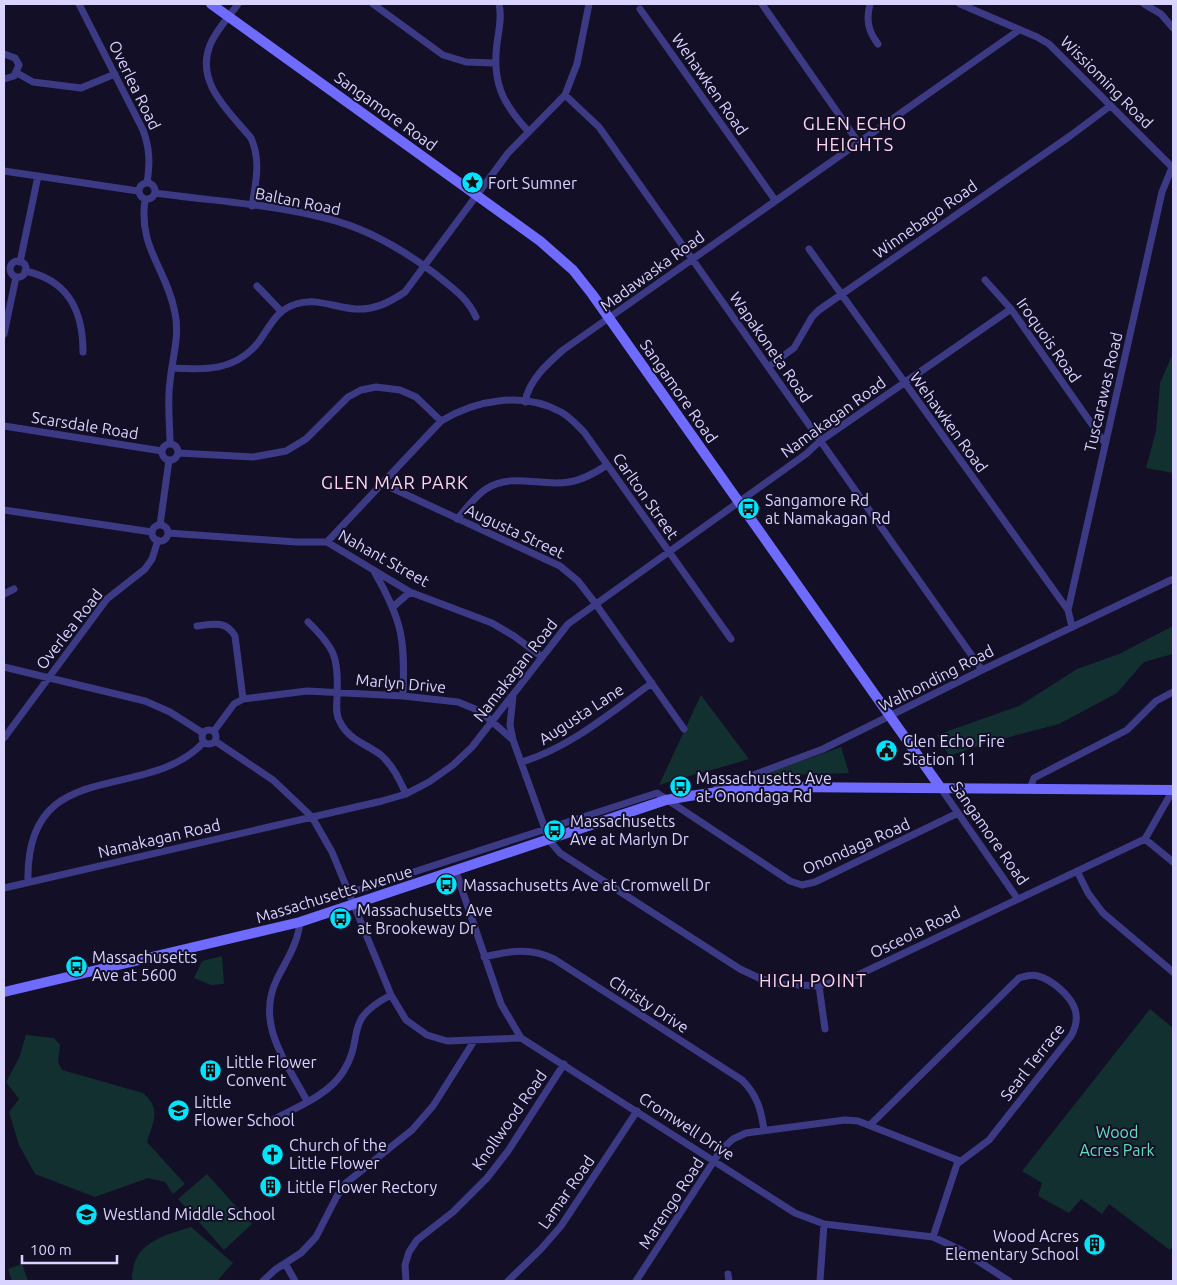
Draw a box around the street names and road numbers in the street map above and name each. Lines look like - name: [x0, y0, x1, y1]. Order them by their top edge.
- street label: Wehawken Road: [668, 30, 752, 138]
- street label: Wissioming Road: [1057, 32, 1157, 132]
- street label: Overlea Road: [106, 38, 164, 132]
- street label: Sangamore Road: [331, 68, 441, 154]
- street label: Winnebago Road: [870, 176, 980, 262]
- street label: Baltan Road: [254, 184, 342, 218]
- street label: Madawaska Road: [597, 227, 707, 315]
- street label: Wapakoneta Road: [726, 288, 816, 406]
- street label: Iroquois Road: [1013, 294, 1085, 386]
- street label: Tuscarawas Road: [1080, 330, 1126, 454]
- street label: Sangamore Road: [637, 336, 721, 446]
- street label: Wehawken Road: [907, 368, 991, 476]
- street label: Namakagan Road: [777, 373, 889, 461]
- street label: Scarsdale Road: [30, 408, 140, 442]
- street label: Carlton Street: [610, 449, 683, 543]
- street label: Augusta Street: [462, 500, 568, 562]
- street label: Nahant Street: [336, 526, 433, 591]
- street label: Overlea Road: [32, 585, 106, 673]
- street label: Namakagan Road: [469, 615, 561, 725]
- street label: Walhonding Road: [875, 641, 997, 715]
- street label: Marlyn Drive: [355, 670, 447, 696]
- street label: Augusta Lane: [535, 680, 627, 748]
- street label: Sangamore Road: [948, 778, 1032, 888]
- street label: Onondaga Road: [800, 814, 912, 878]
- street label: Namakagan Road: [96, 815, 222, 861]
- street label: Massachusetts Avenue: [254, 862, 414, 926]
- street label: Osceola Road: [867, 902, 963, 962]
- street label: Christy Drive: [606, 972, 692, 1036]
- street label: Searl Terrace: [996, 1020, 1068, 1104]
- street label: Knollwood Road: [468, 1067, 550, 1173]
- street label: Cromwell Drive: [636, 1088, 738, 1164]
- street label: Lamar Road: [534, 1152, 598, 1232]
- street label: Marengo Road: [635, 1154, 707, 1252]

